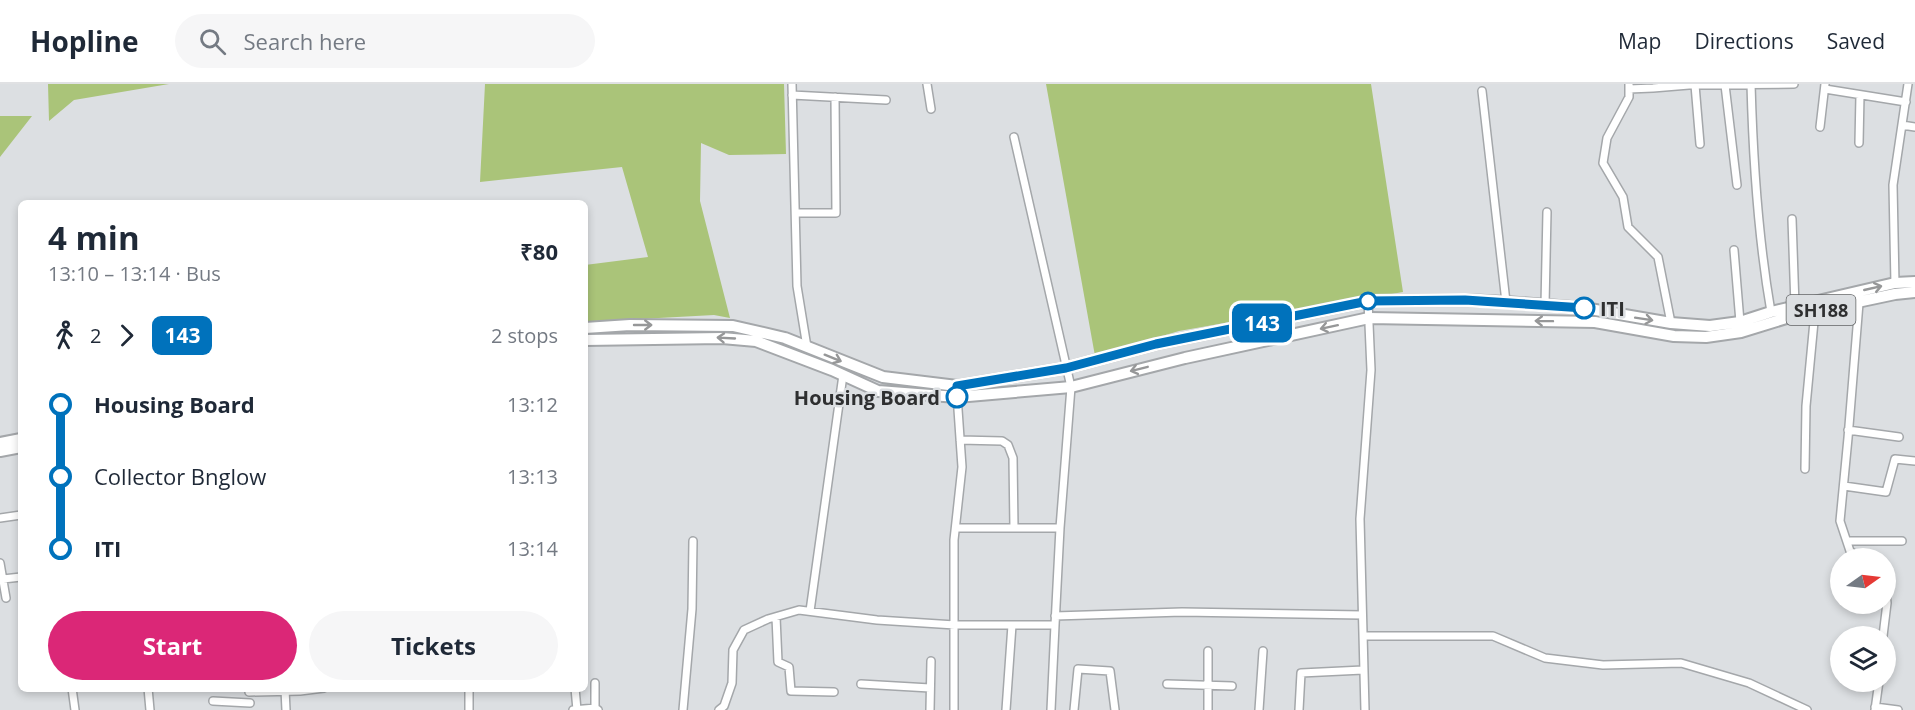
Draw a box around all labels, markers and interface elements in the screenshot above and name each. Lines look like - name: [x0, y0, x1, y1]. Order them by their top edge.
- search box: [175, 14, 595, 68]
- text: Hopline: [30, 22, 139, 60]
- icon: search: [196, 25, 229, 58]
- text: Search here: [244, 26, 366, 56]
- text: Map: [1618, 27, 1661, 55]
- text: Directions: [1694, 27, 1794, 55]
- text: Saved: [1827, 27, 1885, 55]
- text: 4 min: [48, 215, 140, 260]
- text: ₹80: [520, 236, 558, 266]
- text: 13:10 – 13:14 · Bus: [48, 260, 221, 287]
- one-way arrow: [1863, 282, 1882, 294]
- unlabelled marker: [1359, 292, 1377, 310]
- place label: ITI: [1600, 295, 1625, 322]
- road number: SH188: [1786, 295, 1856, 325]
- marker: ITI: [1573, 297, 1595, 319]
- line badge: 143: [1228, 304, 1296, 342]
- text: 143: [1244, 309, 1280, 337]
- one-way arrow: [1634, 314, 1653, 325]
- one-way arrow: [1534, 315, 1554, 327]
- icon: walk: [48, 319, 81, 352]
- icon: forward: [110, 319, 143, 352]
- one-way arrow: [633, 320, 653, 331]
- text: 143: [164, 321, 200, 349]
- one-way arrow: [1320, 321, 1339, 333]
- text: 2: [90, 322, 101, 349]
- text: 2 stops: [491, 322, 558, 349]
- one-way arrow: [716, 333, 736, 344]
- one-way arrow: [824, 353, 842, 364]
- one-way arrow: [1129, 364, 1148, 376]
- place label: Housing Board: [794, 384, 940, 411]
- marker: Housing Board: [946, 386, 968, 408]
- text: Housing Board: [94, 389, 255, 419]
- text: 13:12: [507, 391, 558, 418]
- text: Collector Bnglow: [94, 461, 266, 491]
- text: 13:13: [507, 463, 558, 490]
- text: ITI: [94, 533, 121, 563]
- text: 13:14: [507, 535, 558, 562]
- north arrow: [1830, 548, 1896, 614]
- map controls: [1830, 548, 1896, 692]
- button: Start: [48, 611, 297, 680]
- button: Tickets: [309, 611, 558, 680]
- button: layers: [1830, 626, 1896, 692]

